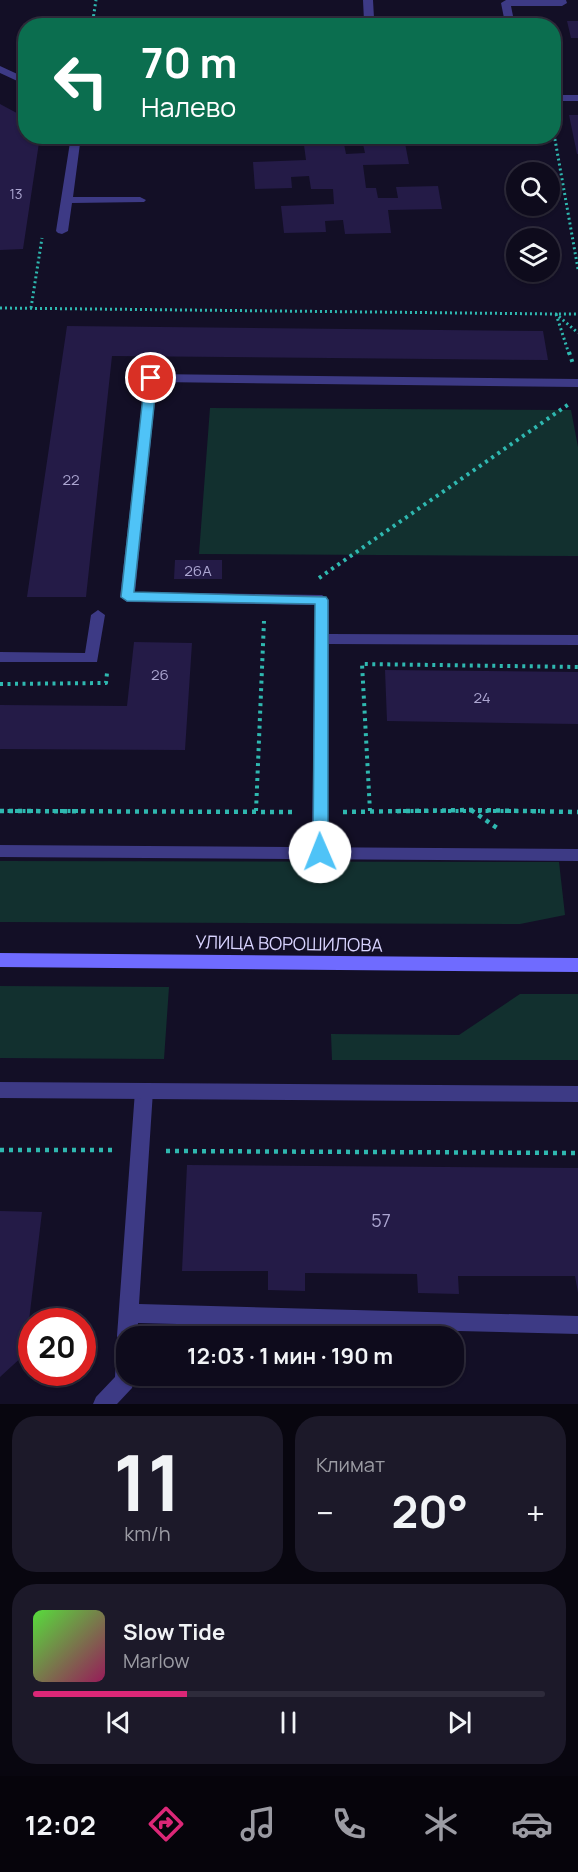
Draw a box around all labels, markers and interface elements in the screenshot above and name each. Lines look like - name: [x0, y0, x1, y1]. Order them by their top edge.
- text: 70 m: [141, 33, 237, 91]
- icon: left: [42, 42, 120, 120]
- text: Налево: [141, 88, 236, 125]
- map controls: [506, 162, 560, 282]
- button: search: [506, 162, 560, 216]
- house number: 13: [9, 184, 23, 203]
- button: layers: [506, 228, 560, 282]
- pin: [125, 352, 176, 403]
- icon: arrive: [134, 361, 167, 394]
- house number: 22: [62, 469, 80, 490]
- house number: 26А: [184, 560, 212, 581]
- house number: 26: [151, 664, 169, 685]
- house number: 24: [473, 687, 491, 708]
- position arrow: [288, 820, 352, 884]
- street label: УЛИЦА ВОРОШИЛОВА: [195, 929, 383, 957]
- house number: 57: [371, 1208, 391, 1232]
- speed limit sign: 20: [18, 1308, 96, 1386]
- text: 12:03 · 1 мин · 190 m: [187, 1341, 393, 1371]
- text: 11: [113, 1428, 182, 1534]
- text: Климат: [316, 1451, 385, 1478]
- text: 20°: [392, 1480, 468, 1542]
- text: −: [316, 1490, 334, 1535]
- text: +: [526, 1490, 545, 1535]
- text: km/h: [124, 1520, 171, 1547]
- text: Slow Tide: [123, 1617, 225, 1647]
- text: Marlow: [123, 1647, 190, 1674]
- icon: previous: [102, 1706, 135, 1739]
- icon: pause: [272, 1706, 305, 1739]
- icon: next: [443, 1706, 476, 1739]
- icon: directions: [145, 1803, 187, 1845]
- icon: music: [237, 1803, 279, 1845]
- icon: phone: [328, 1803, 370, 1845]
- icon: climate: [420, 1803, 462, 1845]
- icon: car: [511, 1803, 553, 1845]
- text: 12:02: [25, 1806, 96, 1843]

